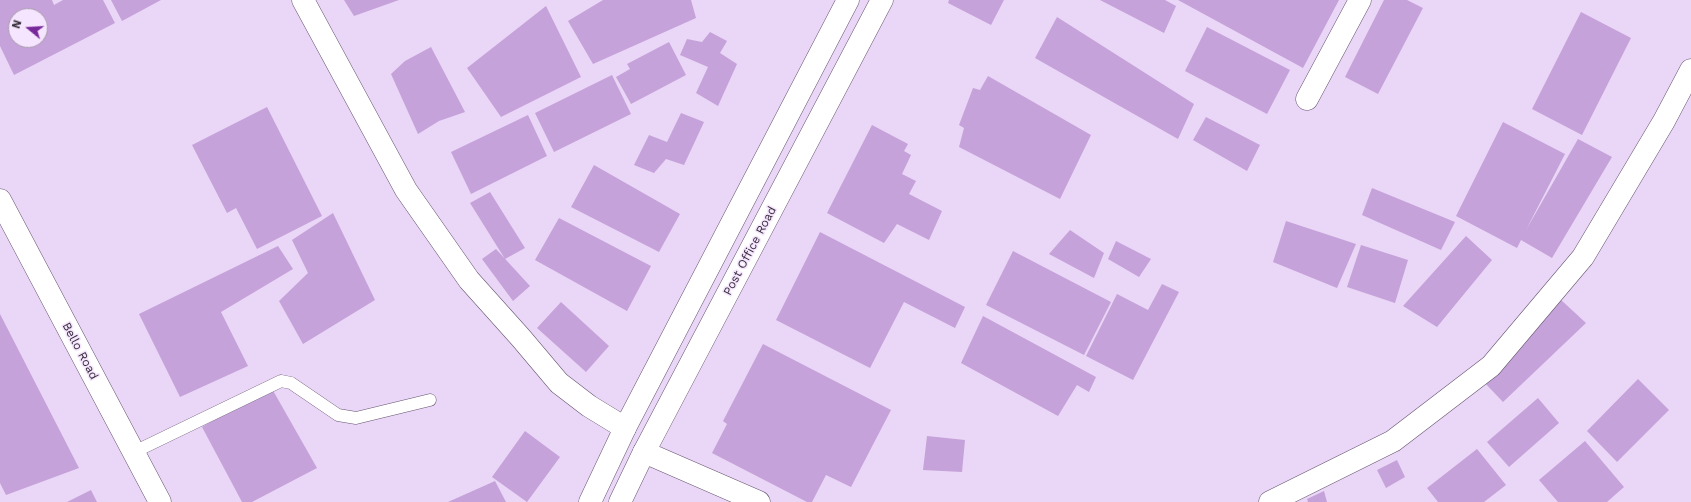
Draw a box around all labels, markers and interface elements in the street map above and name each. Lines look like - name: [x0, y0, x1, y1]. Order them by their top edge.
- north arrow: [8, 8, 48, 48]
- text: N: [10, 19, 25, 30]
- street label: Post Office Road: [721, 204, 779, 298]
- street label: Bello Road: [59, 320, 101, 382]

